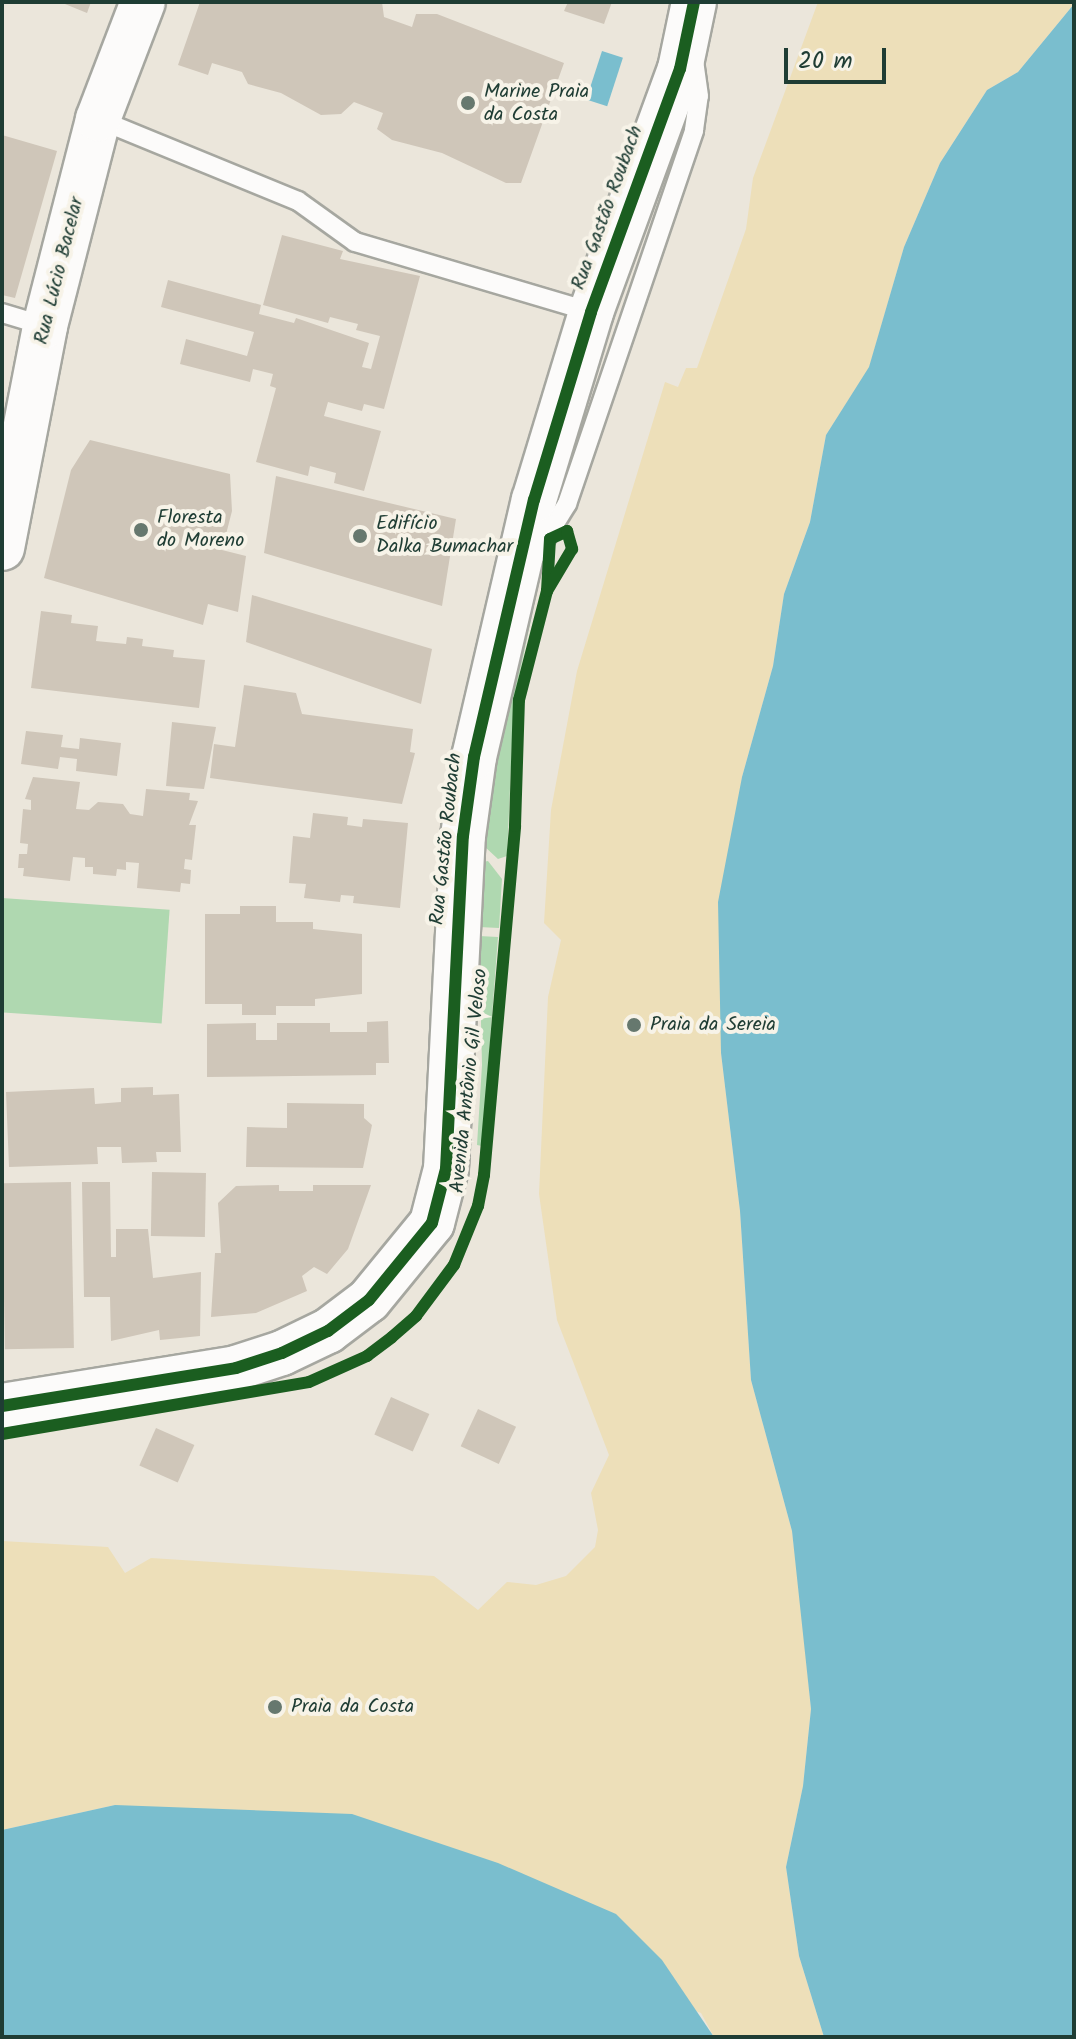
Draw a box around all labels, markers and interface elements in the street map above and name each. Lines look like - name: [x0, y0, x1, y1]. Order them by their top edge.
- scale bar: [788, 32, 890, 82]
- text: 20 m: [798, 42, 853, 81]
- place label: Marine Praia da Costa: [484, 80, 589, 127]
- marker: Marine Praia da Costa: [459, 94, 477, 112]
- street label: Rua Gastão Roubach: [567, 123, 649, 293]
- street label: Rua Lúcio Bacelar: [30, 195, 90, 347]
- place label: Floresta do Moreno: [157, 506, 244, 553]
- place label: Edifício Dalka Bumachar: [376, 512, 513, 559]
- marker: Floresta do Moreno: [132, 521, 150, 539]
- marker: Edifício Dalka Bumachar: [351, 527, 369, 545]
- street label: Rua Gastão Roubach: [426, 752, 468, 926]
- street label: Avenida Antônio Gil Veloso: [446, 968, 494, 1194]
- place label: Praia da Sereia: [650, 1013, 776, 1037]
- marker: Praia da Sereia: [625, 1016, 643, 1034]
- place label: Praia da Costa: [291, 1695, 414, 1719]
- marker: Praia da Costa: [266, 1698, 284, 1716]

